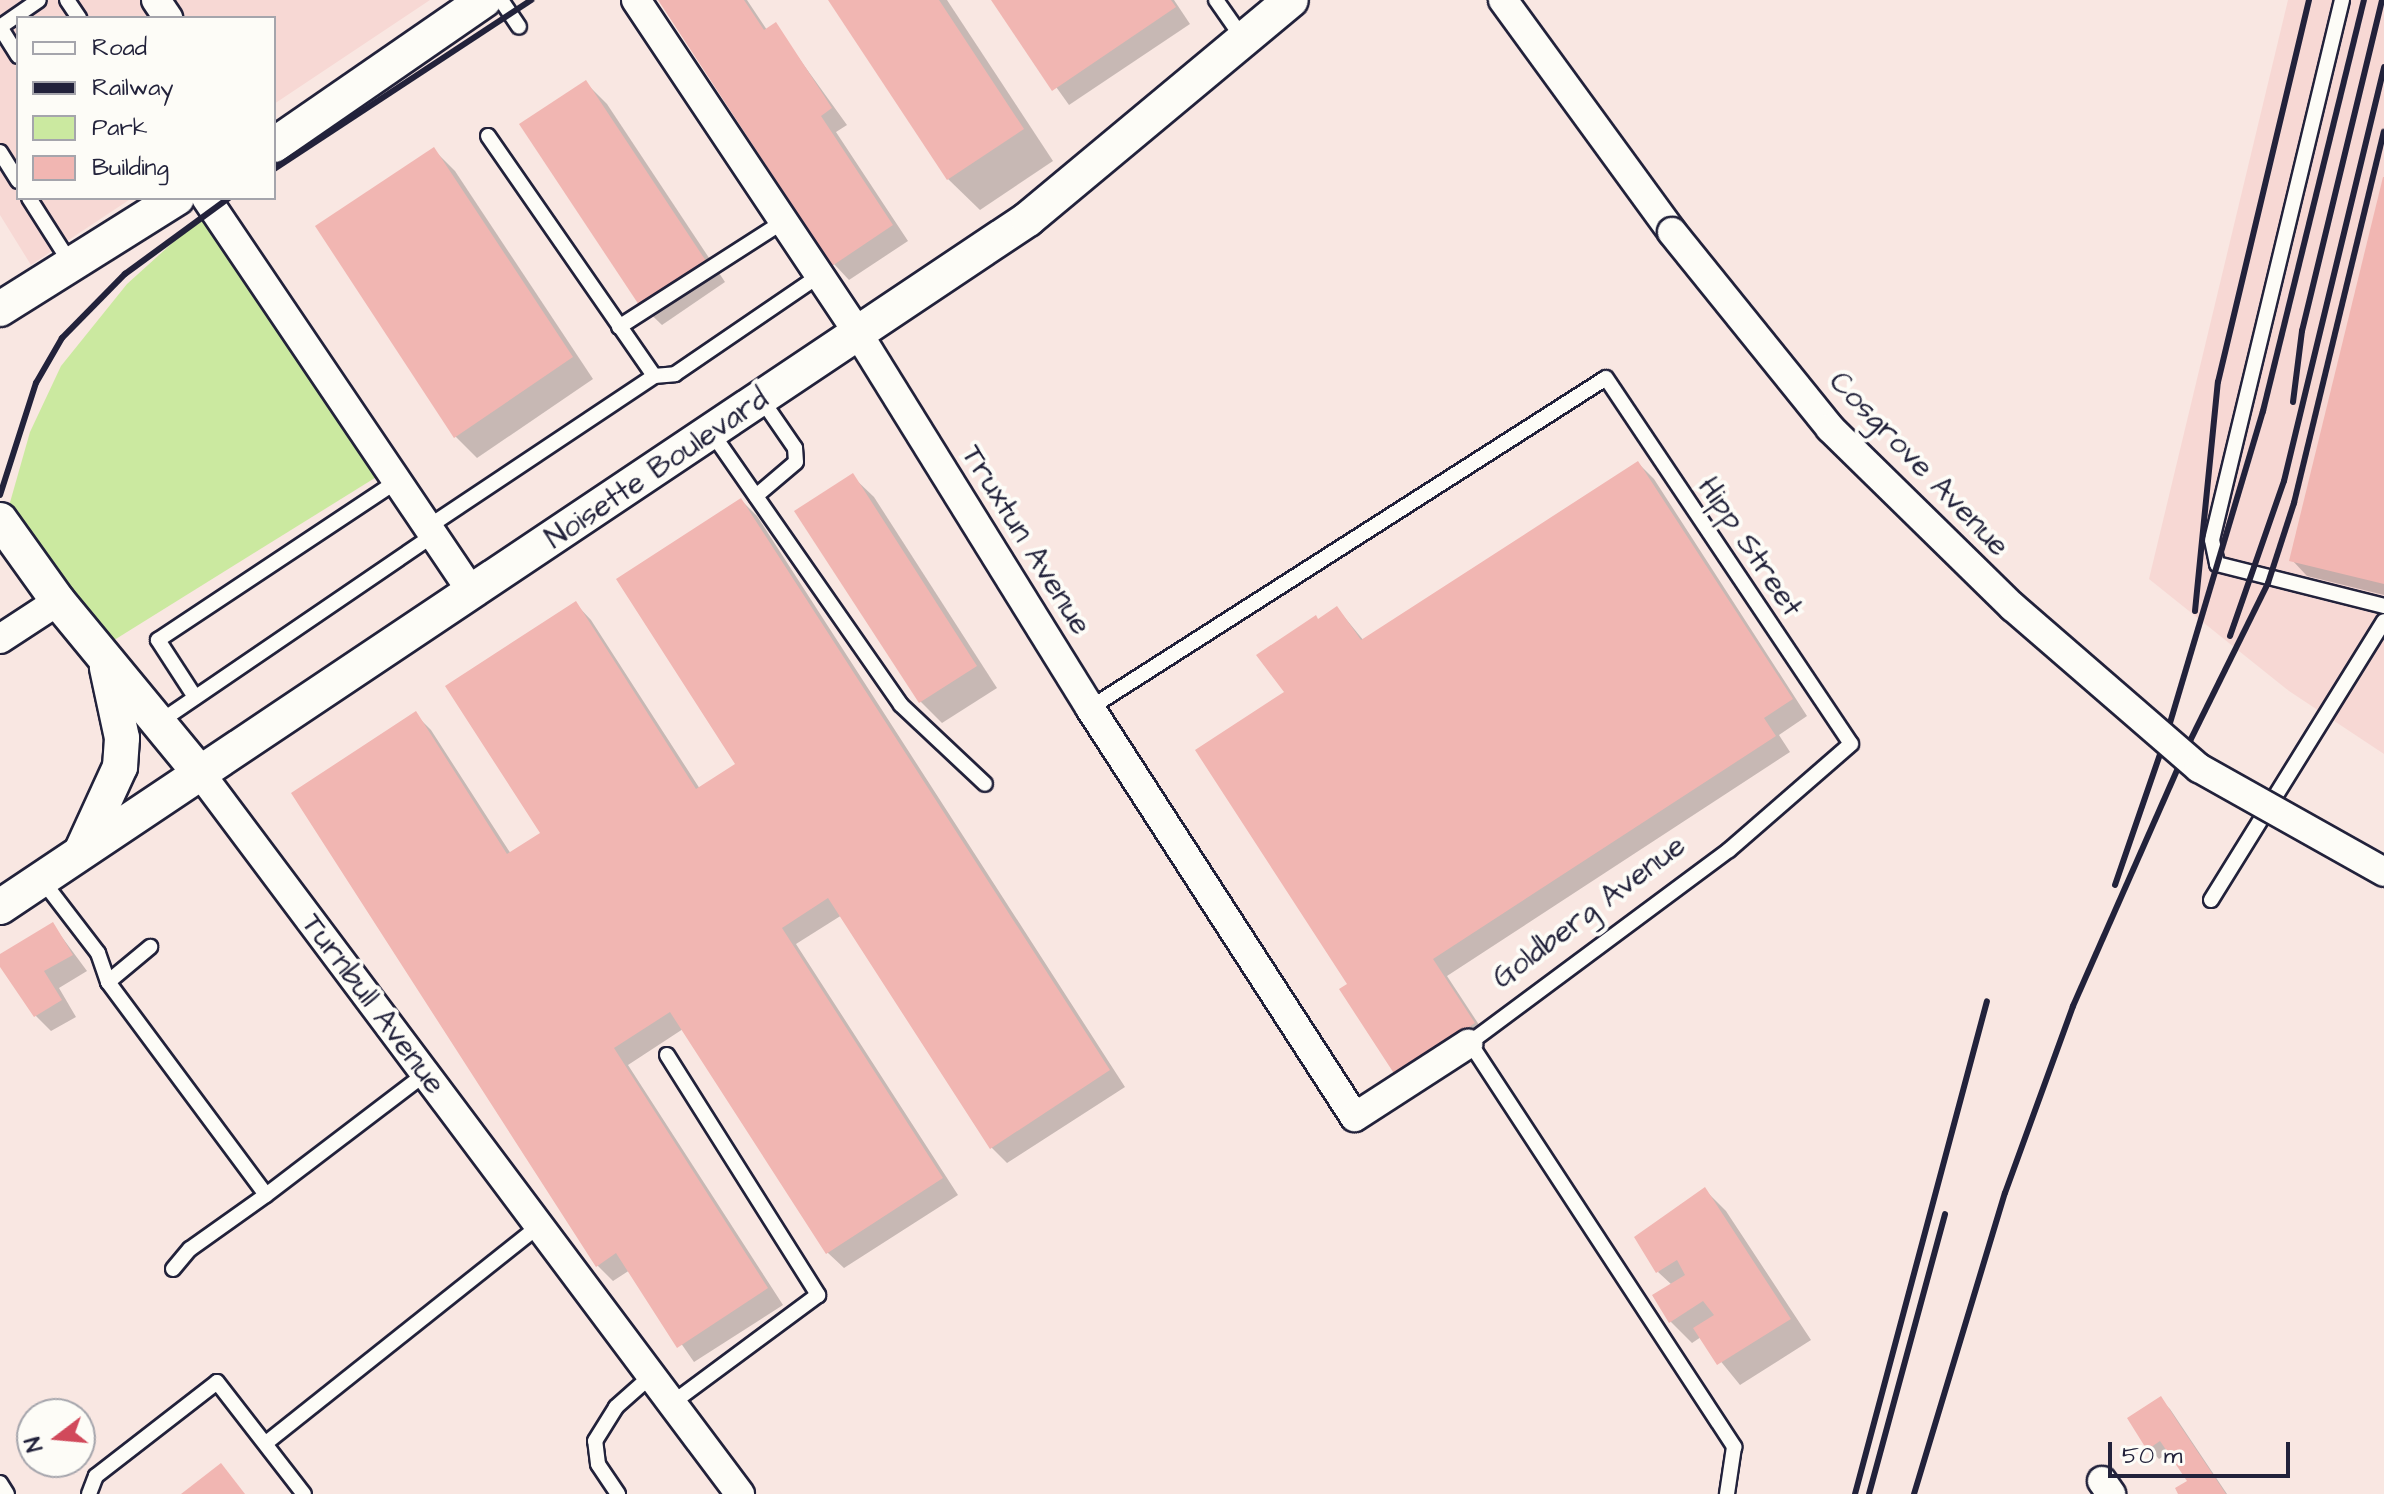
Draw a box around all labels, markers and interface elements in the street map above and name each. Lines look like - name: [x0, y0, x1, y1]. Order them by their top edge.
- legend: [16, 16, 276, 200]
- text: Road: [92, 31, 147, 65]
- text: Railway: [92, 71, 174, 105]
- text: Park: [92, 111, 148, 145]
- text: Building: [92, 151, 169, 185]
- street label: Cosgrove Avenue: [1822, 364, 2016, 564]
- street label: Noisette Boulevard: [539, 381, 775, 557]
- street label: Truxtun Avenue: [953, 439, 1099, 641]
- street label: Hipp Street: [1690, 470, 1810, 624]
- street label: Goldberg Avenue: [1485, 828, 1693, 996]
- street label: Turnbull Avenue: [293, 907, 453, 1101]
- north arrow: [16, 1398, 96, 1478]
- scale bar: [2112, 1426, 2294, 1476]
- text: N: [18, 1433, 51, 1455]
- text: 50 m: [2122, 1439, 2182, 1473]

